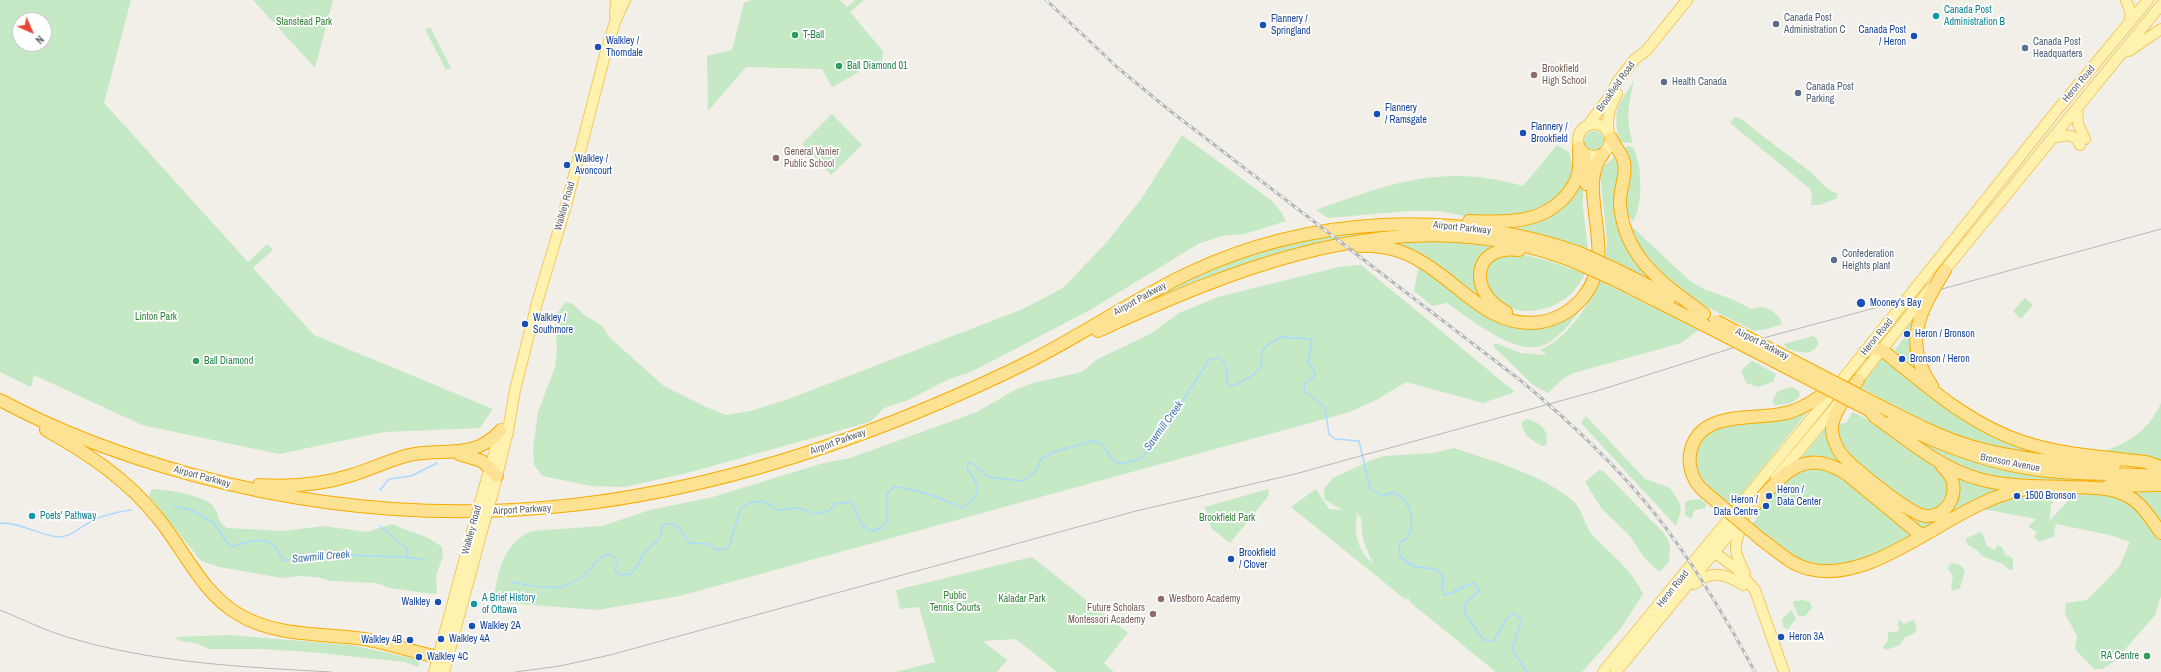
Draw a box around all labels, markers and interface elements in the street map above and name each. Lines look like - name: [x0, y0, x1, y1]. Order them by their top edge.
- place label: Canada Post Administration B: [1944, 4, 2005, 28]
- marker: Canada Post Administration B: [1931, 11, 1941, 21]
- north arrow: [12, 12, 52, 52]
- place label: Canada Post Administration C: [1784, 12, 1846, 36]
- place label: Flannery / Springland: [1271, 13, 1311, 36]
- park label: Stanstead Park: [276, 16, 332, 28]
- marker: Canada Post Administration C: [1771, 19, 1781, 29]
- marker: Flannery / Springland: [1258, 20, 1268, 30]
- place label: Canada Post / Heron: [1859, 24, 1906, 48]
- place label: T-Ball: [803, 29, 824, 41]
- marker: T-Ball: [790, 30, 800, 40]
- marker: Canada Post / Heron: [1909, 31, 1919, 41]
- text: N: [33, 33, 47, 47]
- place label: Walkley / Thorndale: [606, 35, 643, 58]
- place label: Canada Post Headquarters: [2033, 36, 2083, 60]
- marker: Walkley / Thorndale: [593, 42, 603, 52]
- marker: Canada Post Headquarters: [2020, 43, 2030, 53]
- street label: Brookfield Road: [1594, 59, 1638, 115]
- place label: Ball Diamond 01: [847, 60, 908, 72]
- marker: Ball Diamond 01: [834, 61, 844, 71]
- place label: Brookfield High School: [1542, 63, 1587, 86]
- street label: Heron Road: [2060, 63, 2098, 105]
- marker: Brookfield High School: [1529, 70, 1539, 80]
- place label: Health Canada: [1672, 76, 1727, 88]
- marker: Health Canada: [1659, 77, 1669, 87]
- place label: Canada Post Parking: [1806, 81, 1853, 104]
- marker: Canada Post Parking: [1793, 88, 1803, 98]
- place label: Flannery / Ramsgate: [1385, 102, 1427, 126]
- marker: Flannery / Ramsgate: [1372, 109, 1382, 119]
- place label: Flannery / Brookfield: [1531, 121, 1568, 144]
- marker: Flannery / Brookfield: [1518, 128, 1528, 138]
- place label: General Vanier Public School: [784, 146, 839, 170]
- place label: Walkley / Avoncourt: [575, 153, 612, 176]
- marker: General Vanier Public School: [771, 153, 781, 163]
- marker: Walkley / Avoncourt: [562, 160, 572, 170]
- street label: Walkley Road: [552, 180, 578, 232]
- street label: Airport Parkway: [1432, 219, 1492, 237]
- place label: Confederation Heights plant: [1842, 248, 1894, 272]
- marker: Confederation Heights plant: [1829, 255, 1839, 265]
- street label: Airport Parkway: [1112, 280, 1168, 318]
- marker: Mooney's Bay: [1855, 297, 1867, 309]
- place label: Mooney's Bay: [1870, 297, 1921, 309]
- park label: Linton Park: [135, 311, 177, 323]
- place label: Walkley / Southmore: [533, 312, 573, 336]
- street label: Heron Road: [1858, 316, 1896, 358]
- marker: Walkley / Southmore: [520, 319, 530, 329]
- street label: Airport Parkway: [1733, 325, 1791, 363]
- place label: Heron / Bronson: [1915, 328, 1975, 340]
- marker: Heron / Bronson: [1902, 329, 1912, 339]
- place label: Bronson / Heron: [1910, 353, 1970, 365]
- marker: Bronson / Heron: [1897, 354, 1907, 364]
- place label: Ball Diamond: [204, 355, 253, 367]
- marker: Ball Diamond: [191, 356, 201, 366]
- water label: Sawmill Creek: [1142, 399, 1186, 453]
- street label: Airport Parkway: [809, 426, 867, 458]
- street label: Bronson Avenue: [1979, 451, 2041, 475]
- street label: Airport Parkway: [172, 464, 232, 490]
- place label: Heron / Data Center: [1777, 484, 1821, 508]
- place label: 1500 Bronson: [2025, 490, 2076, 502]
- marker: Heron / Data Center: [1764, 491, 1774, 501]
- marker: 1500 Bronson: [2012, 491, 2022, 501]
- place label: Heron / Data Centre: [1714, 494, 1758, 518]
- marker: Heron / Data Centre: [1761, 501, 1771, 511]
- street label: Airport Parkway: [493, 502, 551, 518]
- street label: Walkley Road: [460, 504, 484, 556]
- place label: Poets' Pathway: [40, 510, 96, 522]
- marker: Poets' Pathway: [27, 511, 37, 521]
- park label: Brookfield Park: [1199, 512, 1255, 524]
- place label: Brookfield / Clover: [1239, 547, 1276, 570]
- water label: Sawmill Creek: [291, 548, 351, 566]
- marker: Brookfield / Clover: [1226, 554, 1236, 564]
- street label: Heron Road: [1654, 568, 1692, 610]
- park label: Public Tennis Courts: [930, 590, 980, 614]
- place label: A Brief History of Ottawa: [482, 592, 535, 616]
- park label: Kaladar Park: [998, 593, 1046, 605]
- place label: Westboro Academy: [1169, 593, 1240, 605]
- marker: Westboro Academy: [1156, 594, 1166, 604]
- place label: Walkley: [402, 596, 430, 608]
- marker: Walkley: [433, 597, 443, 607]
- marker: A Brief History of Ottawa: [469, 599, 479, 609]
- place label: Future Scholars Montessori Academy: [1068, 602, 1145, 626]
- marker: Future Scholars Montessori Academy: [1148, 609, 1158, 619]
- place label: Walkley 2A: [480, 620, 521, 632]
- marker: Walkley 2A: [467, 621, 477, 631]
- place label: Heron 3A: [1789, 631, 1824, 643]
- marker: Heron 3A: [1776, 632, 1786, 642]
- place label: Walkley 4A: [449, 633, 490, 645]
- place label: Walkley 4B: [361, 634, 402, 646]
- marker: Walkley 4A: [436, 634, 446, 644]
- marker: Walkley 4B: [405, 635, 415, 645]
- place label: RA Centre: [2101, 650, 2139, 662]
- place label: Walkley 4C: [427, 651, 468, 663]
- marker: RA Centre: [2142, 651, 2152, 661]
- marker: Walkley 4C: [414, 652, 424, 662]

